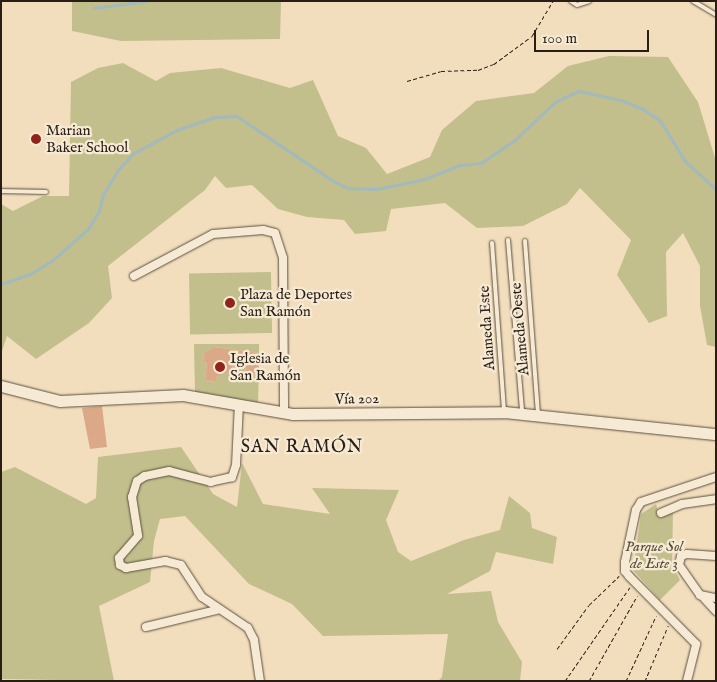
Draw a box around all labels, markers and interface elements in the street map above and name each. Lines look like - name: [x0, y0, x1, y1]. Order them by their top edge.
- scale bar: [537, 20, 652, 52]
- text: 100 m: [542, 29, 577, 48]
- place label: Marian Baker School: [46, 121, 128, 156]
- marker: Marian Baker School: [30, 133, 42, 145]
- street label: Alameda Oeste: [507, 282, 533, 376]
- place label: Plaza de Deportes San Ramón: [240, 285, 352, 320]
- street label: Alameda Este: [475, 285, 499, 371]
- marker: Plaza de Deportes San Ramón: [224, 297, 236, 309]
- place label: Iglesia de San Ramón: [230, 349, 301, 384]
- marker: Iglesia de San Ramón: [214, 361, 226, 373]
- street label: Vía 202: [335, 390, 379, 408]
- district label: SAN RAMÓN: [240, 437, 364, 459]
- park label: Parque Sol de Este 3: [625, 537, 683, 572]

